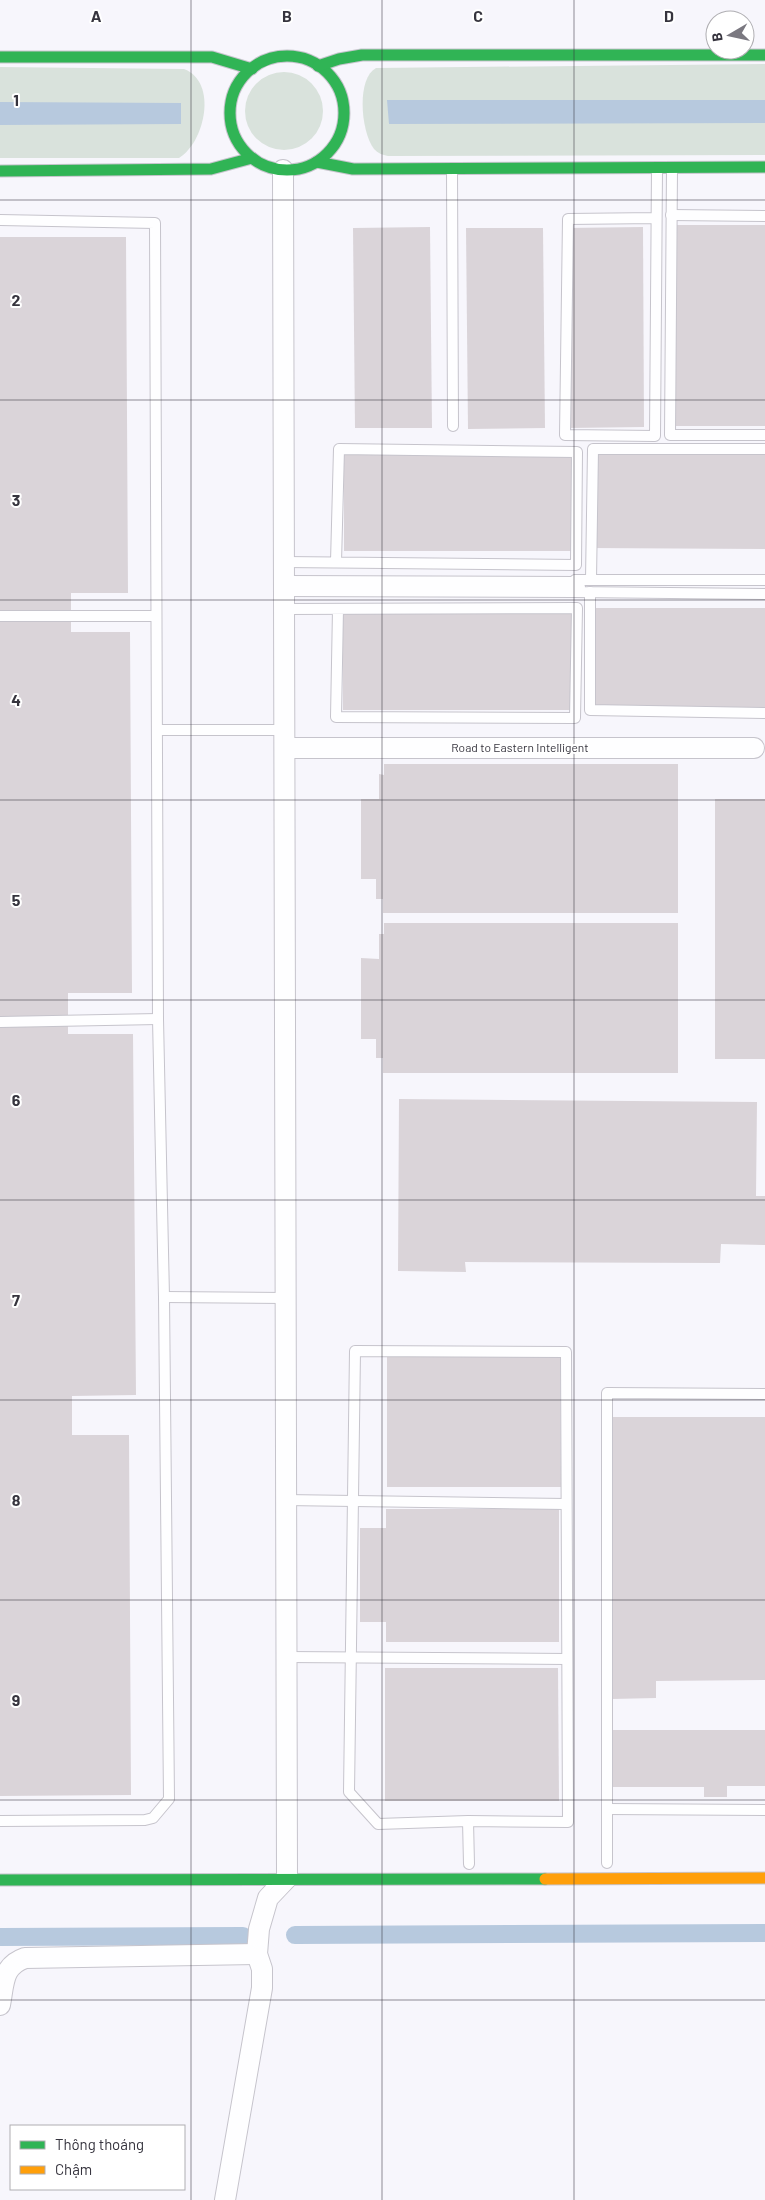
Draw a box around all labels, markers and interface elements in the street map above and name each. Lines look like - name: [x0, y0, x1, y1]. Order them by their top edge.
- text: A: [91, 6, 102, 25]
- text: B: [282, 6, 292, 25]
- text: C: [473, 6, 483, 25]
- text: D: [664, 6, 674, 25]
- north arrow: [705, 10, 755, 60]
- text: B: [708, 31, 726, 43]
- text: 1: [13, 90, 19, 109]
- text: 2: [12, 290, 21, 309]
- text: 3: [12, 490, 20, 509]
- text: 4: [11, 690, 21, 709]
- street label: Road to Eastern Intelligent: [451, 740, 589, 754]
- text: 5: [12, 890, 21, 909]
- text: 6: [12, 1090, 21, 1109]
- text: 7: [12, 1290, 20, 1309]
- text: 8: [12, 1490, 21, 1509]
- text: 9: [12, 1690, 20, 1709]
- legend: [10, 2125, 185, 2190]
- text: Thông thoáng: [55, 2135, 144, 2153]
- text: Chậm: [55, 2160, 92, 2178]

